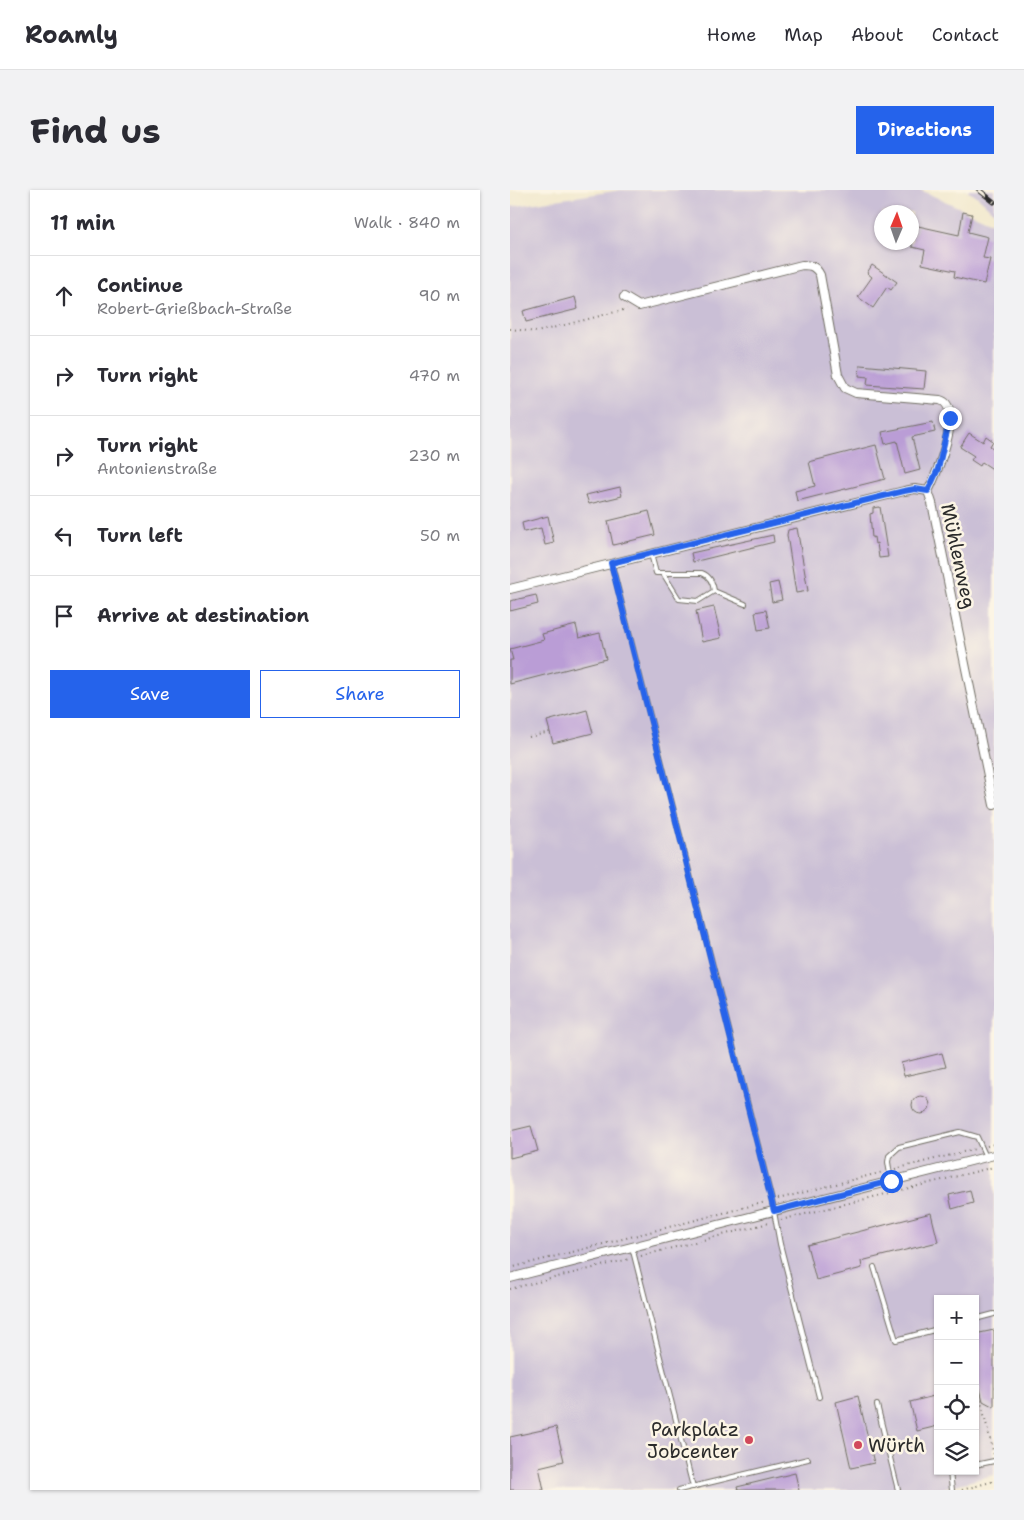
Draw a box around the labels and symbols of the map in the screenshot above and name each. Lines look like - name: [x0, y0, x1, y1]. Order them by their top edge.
- north arrow: [874, 205, 919, 250]
- route end: [939, 407, 962, 430]
- street label: Mühlenweg: [935, 501, 982, 611]
- route start: [880, 1170, 903, 1193]
- place label: Parkplatz Jobcenter: [647, 1417, 739, 1464]
- place label: Würth: [868, 1433, 925, 1458]
- marker: Parkplatz Jobcenter: [743, 1434, 755, 1446]
- marker: Würth: [852, 1439, 864, 1451]

